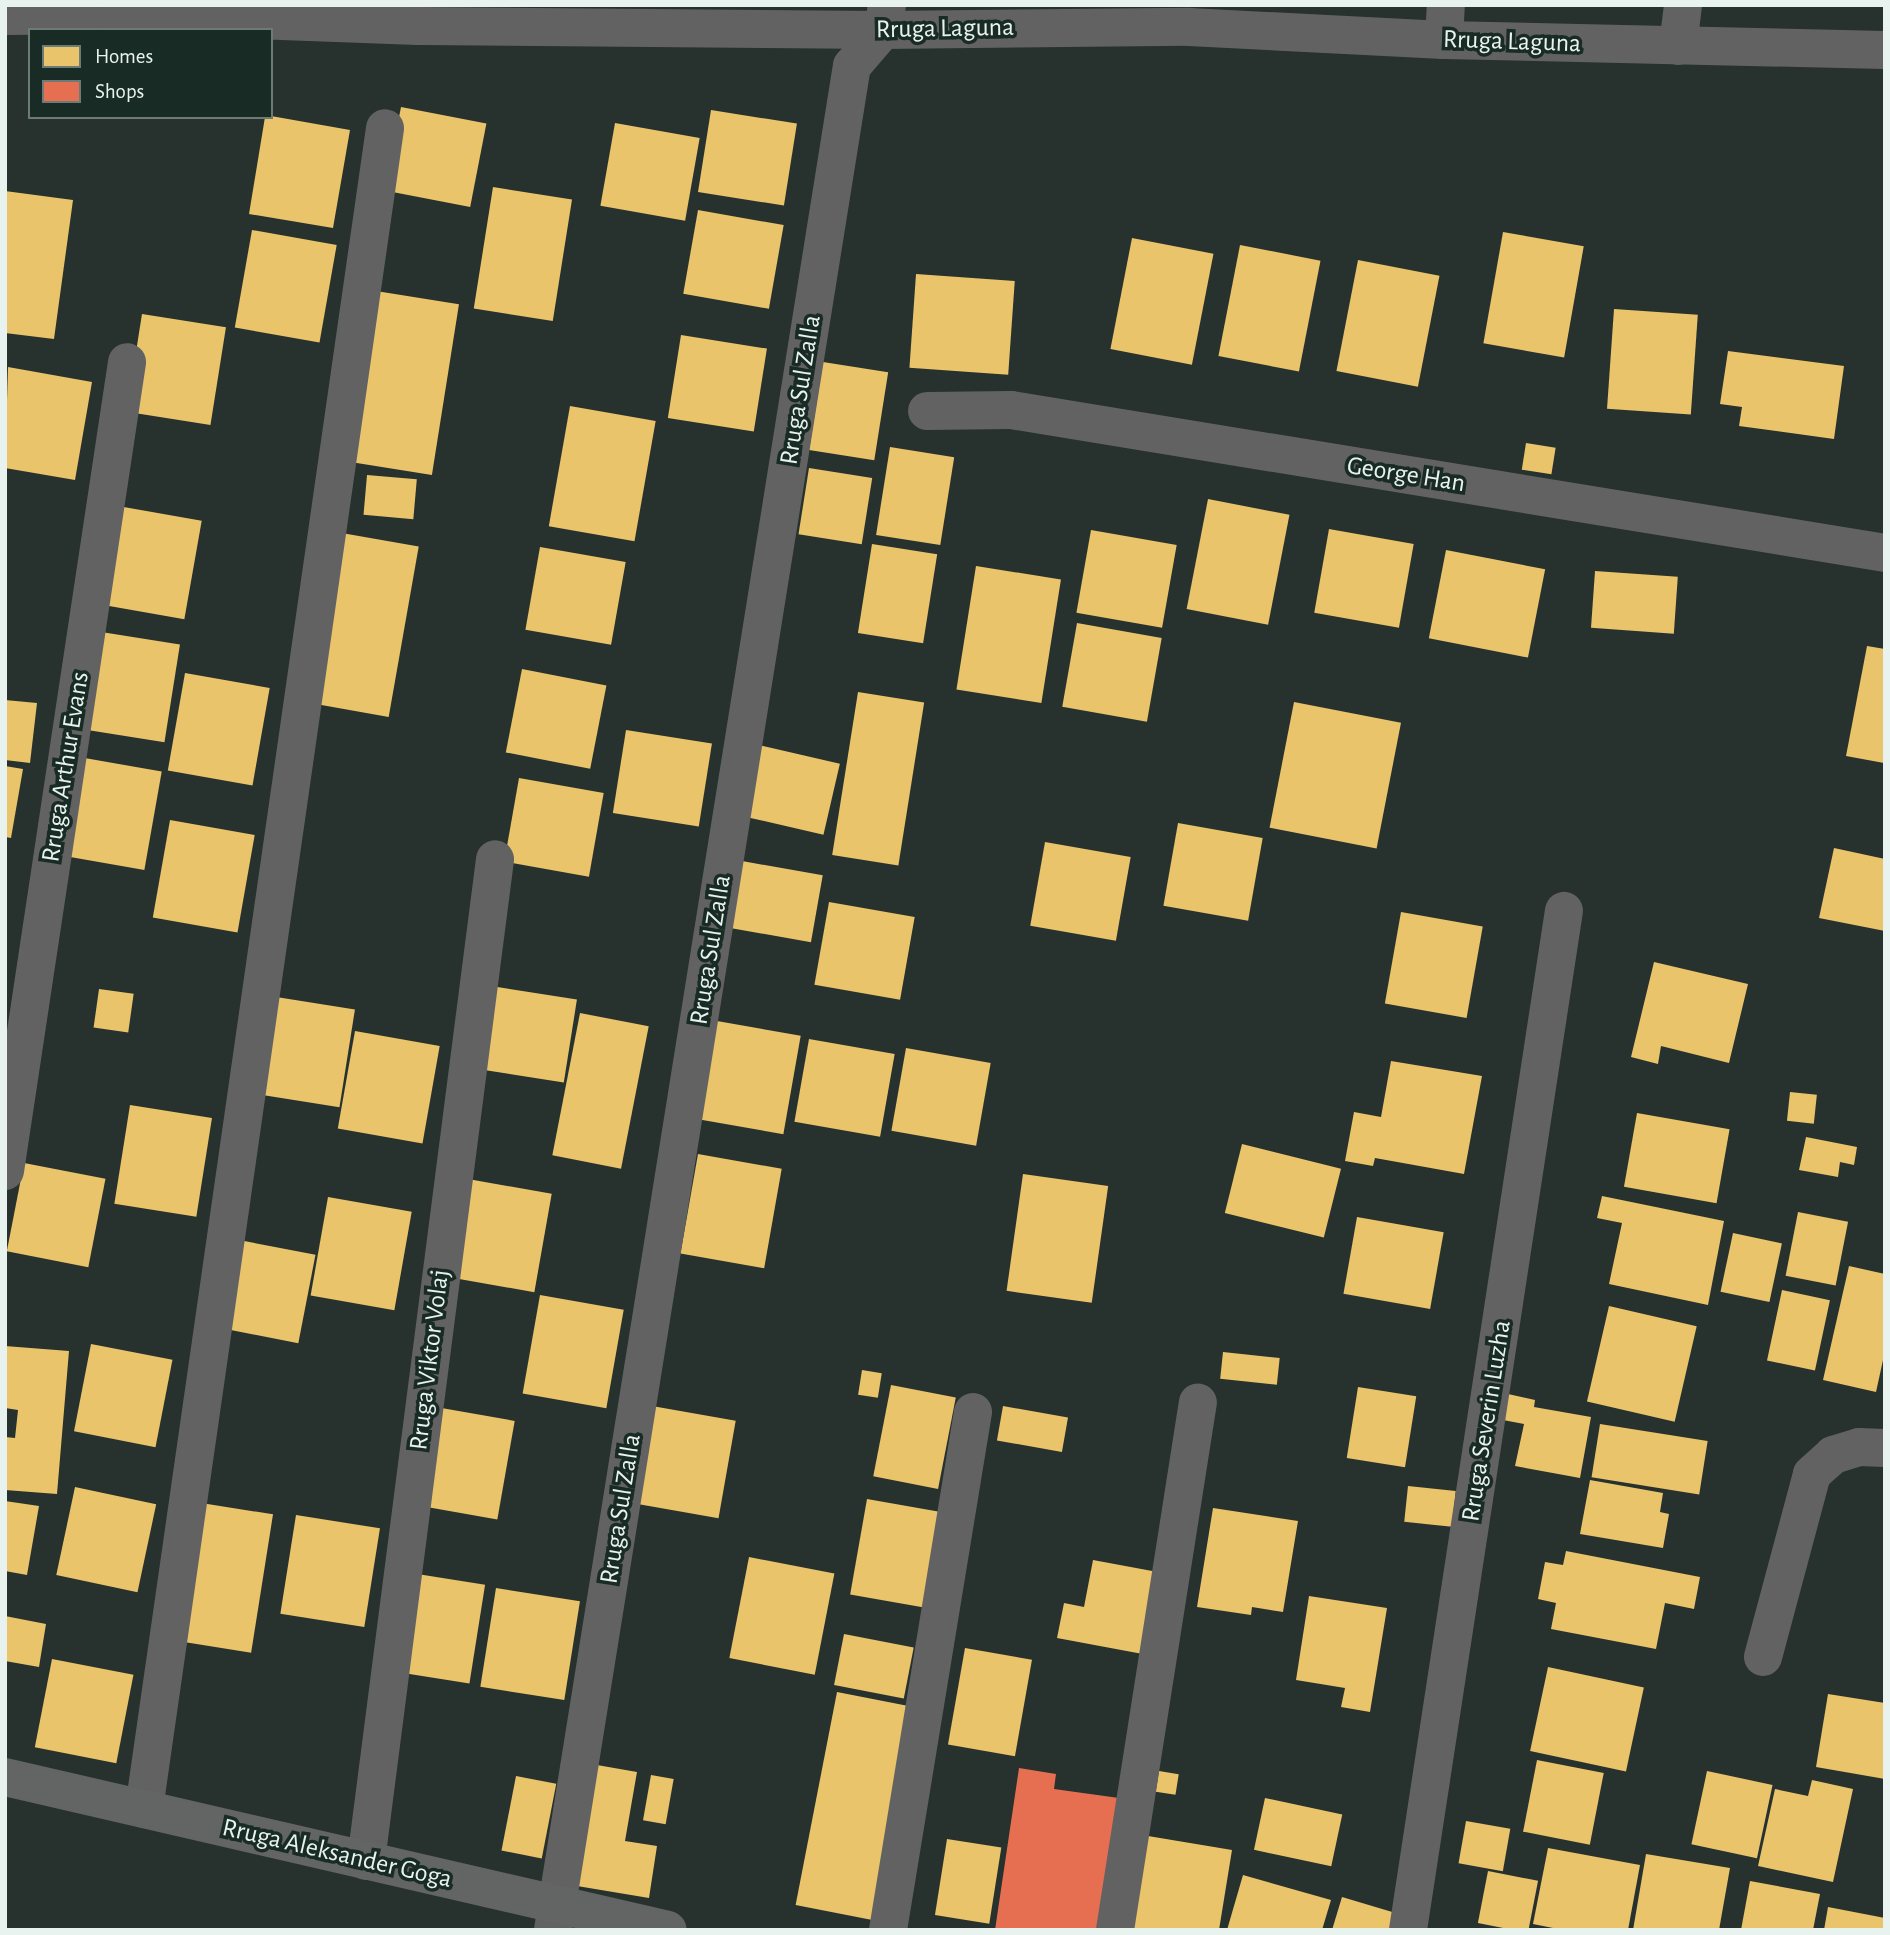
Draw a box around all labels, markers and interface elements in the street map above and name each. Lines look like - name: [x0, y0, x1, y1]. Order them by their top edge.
- street label: Rruga Laguna: [876, 12, 1014, 46]
- street label: Rruga Laguna: [1442, 24, 1582, 60]
- legend: [28, 28, 273, 119]
- text: Homes: [95, 46, 153, 67]
- text: Shops: [95, 81, 144, 102]
- street label: Rruga Sul Zalla: [774, 313, 828, 467]
- street label: George Han: [1345, 450, 1467, 500]
- street label: Rruga Arthur Evans: [36, 670, 96, 864]
- street label: Rruga Sul Zalla: [684, 873, 738, 1027]
- street label: Rruga Viktor Volaj: [403, 1268, 457, 1452]
- street label: Rruga Severin Luzha: [1456, 1318, 1518, 1524]
- street label: Rruga Sul Zalla: [594, 1432, 648, 1586]
- street label: Rruga Aleksander Goga: [219, 1812, 455, 1896]

